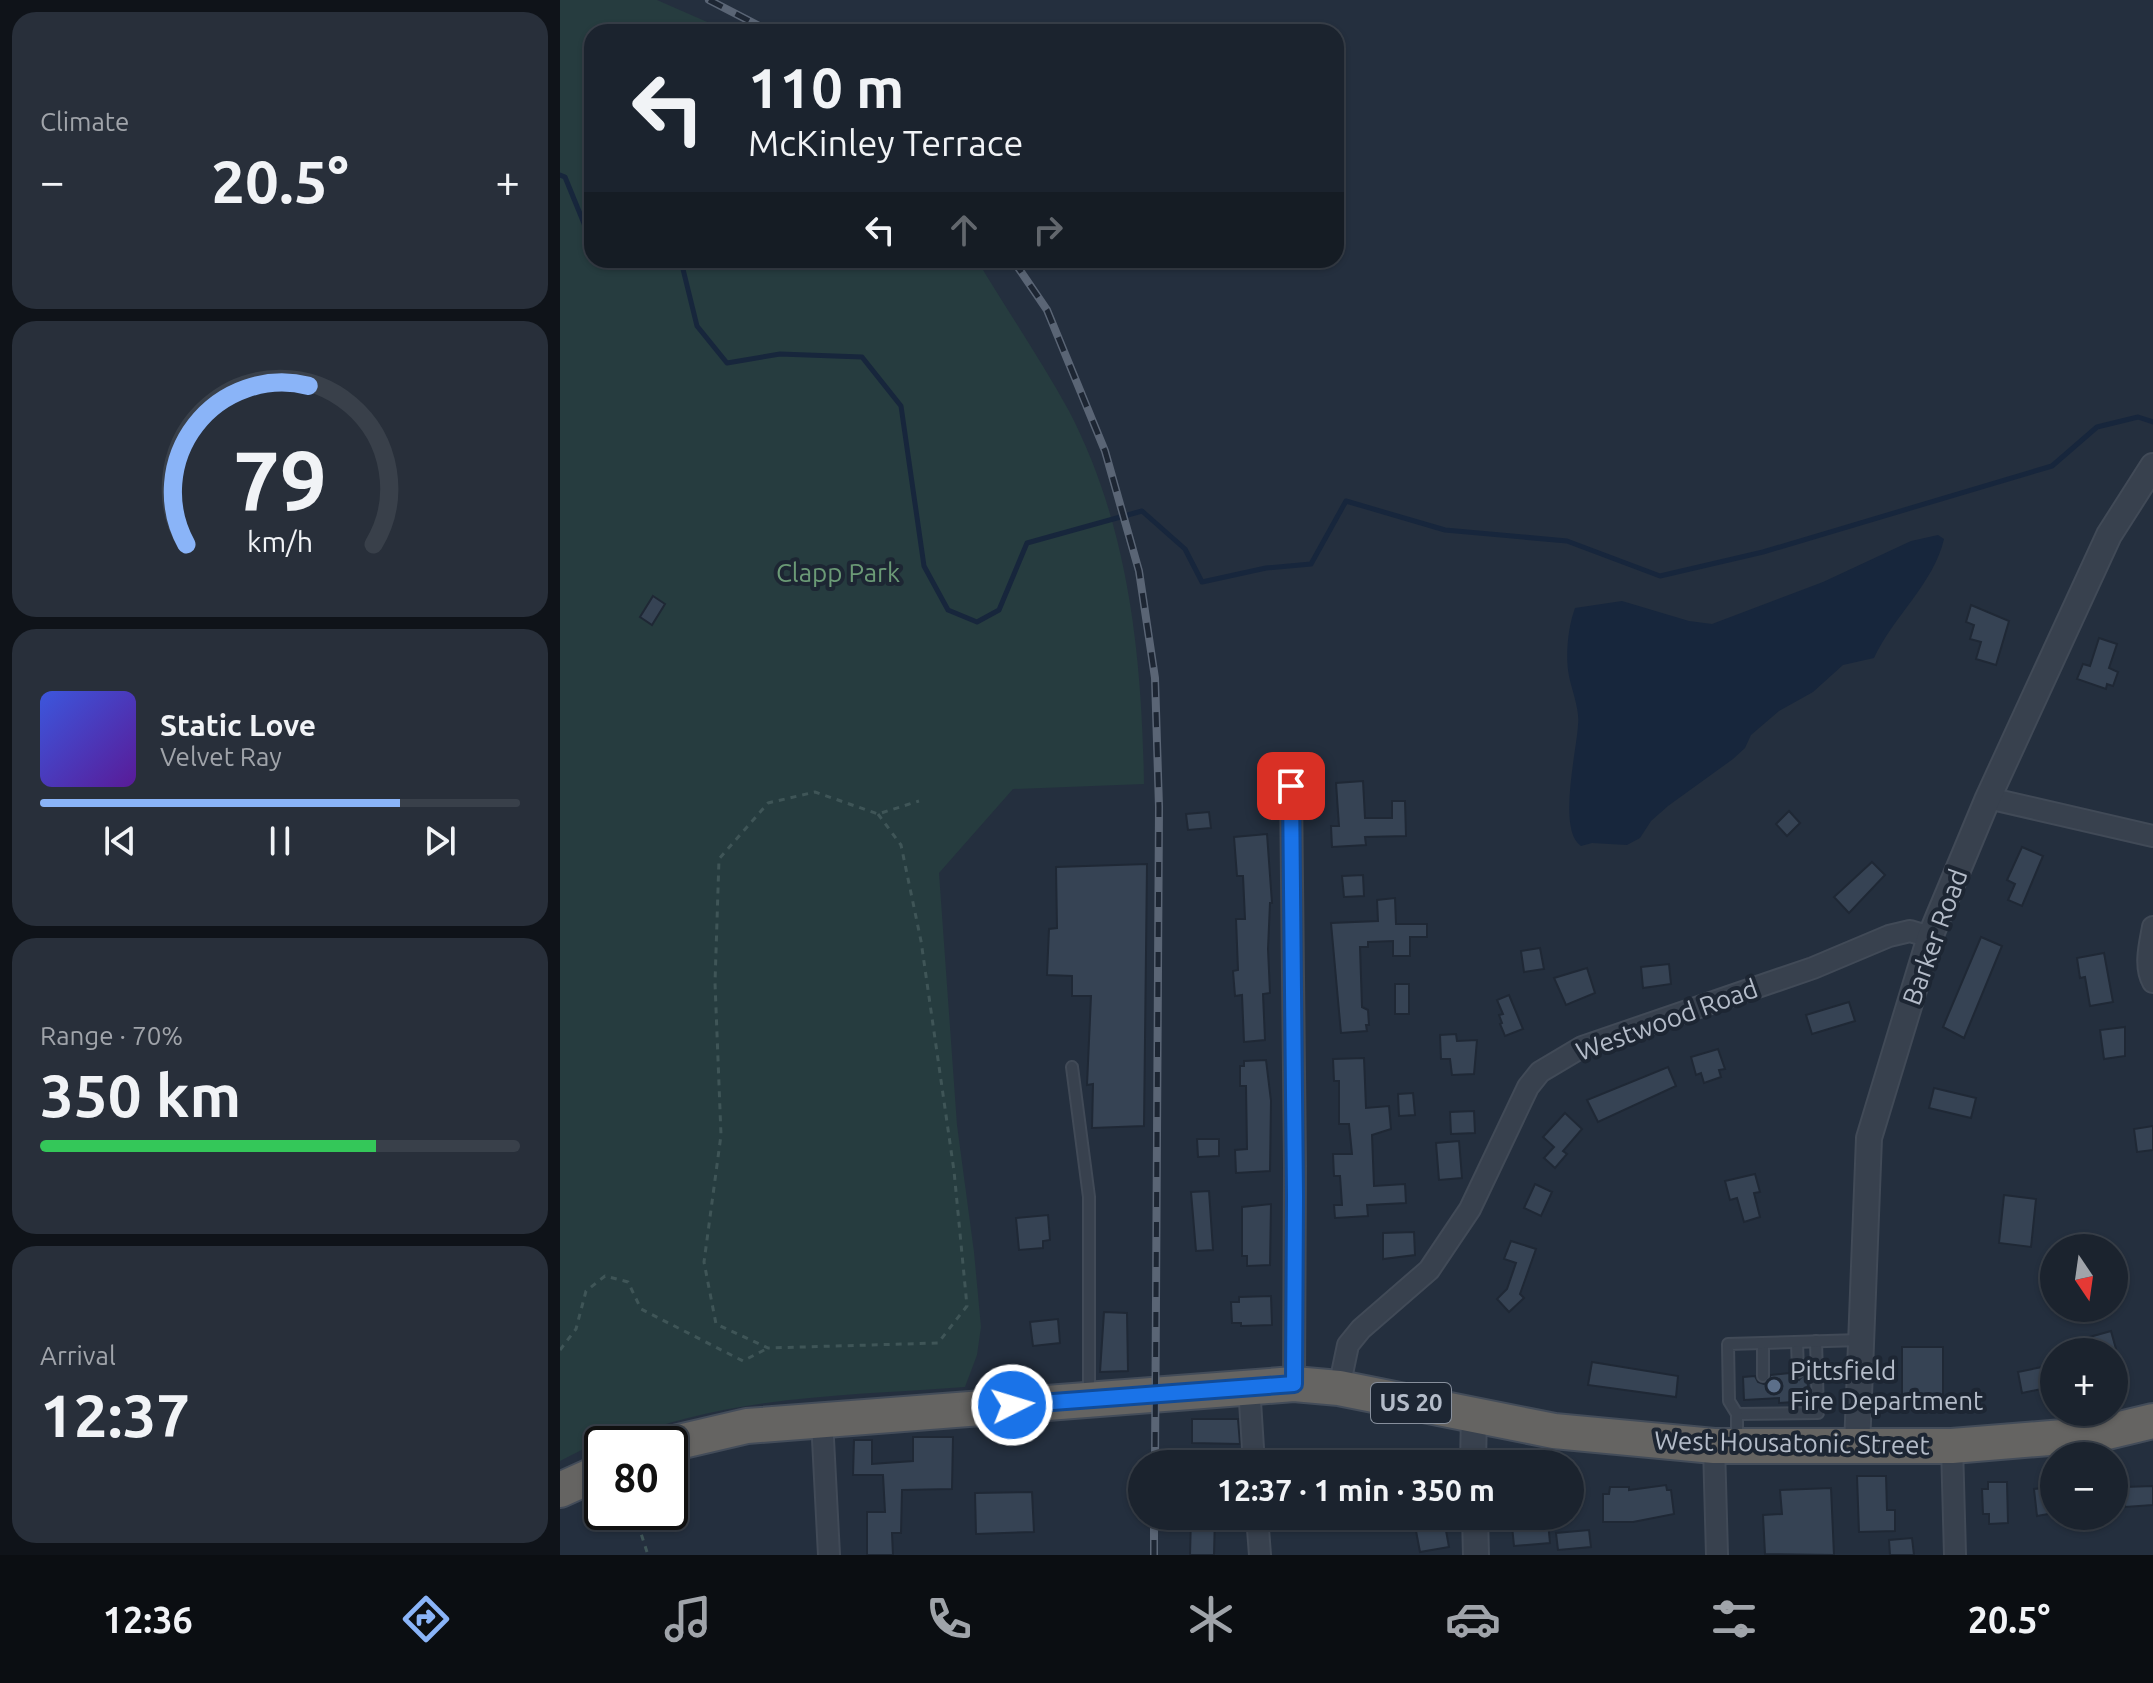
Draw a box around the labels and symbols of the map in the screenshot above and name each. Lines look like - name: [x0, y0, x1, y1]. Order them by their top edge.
- park label: Clapp Park: [776, 558, 900, 587]
- pin: [1257, 752, 1325, 820]
- street label: Barker Road: [1897, 865, 1973, 1009]
- street label: Westwood Road: [1572, 973, 1762, 1066]
- north arrow: [2040, 1234, 2128, 1322]
- place label: Pittsfield Fire Department: [1790, 1356, 1983, 1415]
- position arrow: [970, 1363, 1054, 1447]
- marker: Pittsfield Fire Department: [1765, 1377, 1783, 1395]
- road number: US 20: [1371, 1383, 1451, 1423]
- speed limit sign: 80: [584, 1426, 688, 1530]
- street label: West Housatonic Street: [1654, 1426, 1930, 1459]

